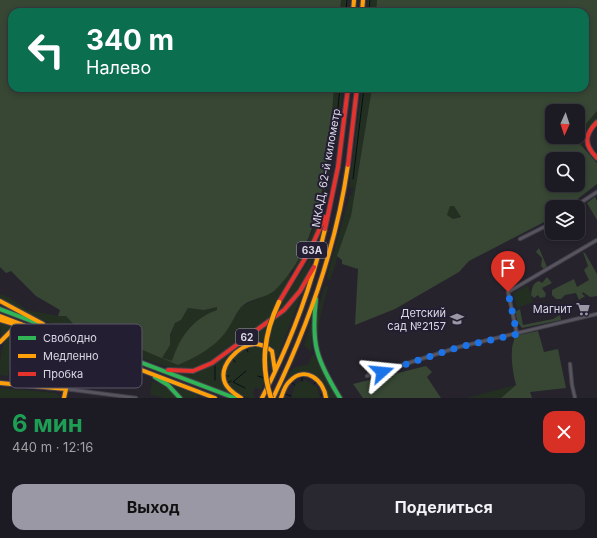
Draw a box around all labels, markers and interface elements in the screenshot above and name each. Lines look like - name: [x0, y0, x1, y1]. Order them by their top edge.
- text: 340 m: [86, 23, 174, 57]
- icon: left: [20, 24, 72, 76]
- text: Налево: [86, 57, 151, 78]
- north arrow: [545, 104, 585, 144]
- map controls: [545, 104, 585, 240]
- street label: МКАД, 62-й километр: [309, 107, 343, 229]
- button: search: [545, 152, 585, 192]
- button: layers: [545, 200, 585, 240]
- road number: 63A: [297, 242, 327, 258]
- pin: [491, 251, 525, 292]
- icon: arrive: [497, 257, 519, 279]
- supermarket icon: Магнит: [575, 301, 591, 317]
- place label: Магнит: [533, 302, 573, 316]
- place label: Детский сад №2157: [387, 306, 446, 333]
- school or university icon: Детский сад №2157: [449, 311, 465, 327]
- legend: [10, 324, 142, 388]
- road number: 62: [236, 329, 258, 345]
- text: Свободно: [43, 331, 97, 345]
- text: Медленно: [43, 349, 99, 363]
- position arrow: [361, 351, 403, 393]
- text: Пробка: [43, 367, 83, 381]
- text: 6 мин: [12, 409, 83, 438]
- button: close: [543, 411, 585, 453]
- text: 440 m · 12:16: [12, 439, 93, 455]
- button: Выход: [12, 484, 295, 530]
- button: Поделиться: [303, 484, 585, 530]

